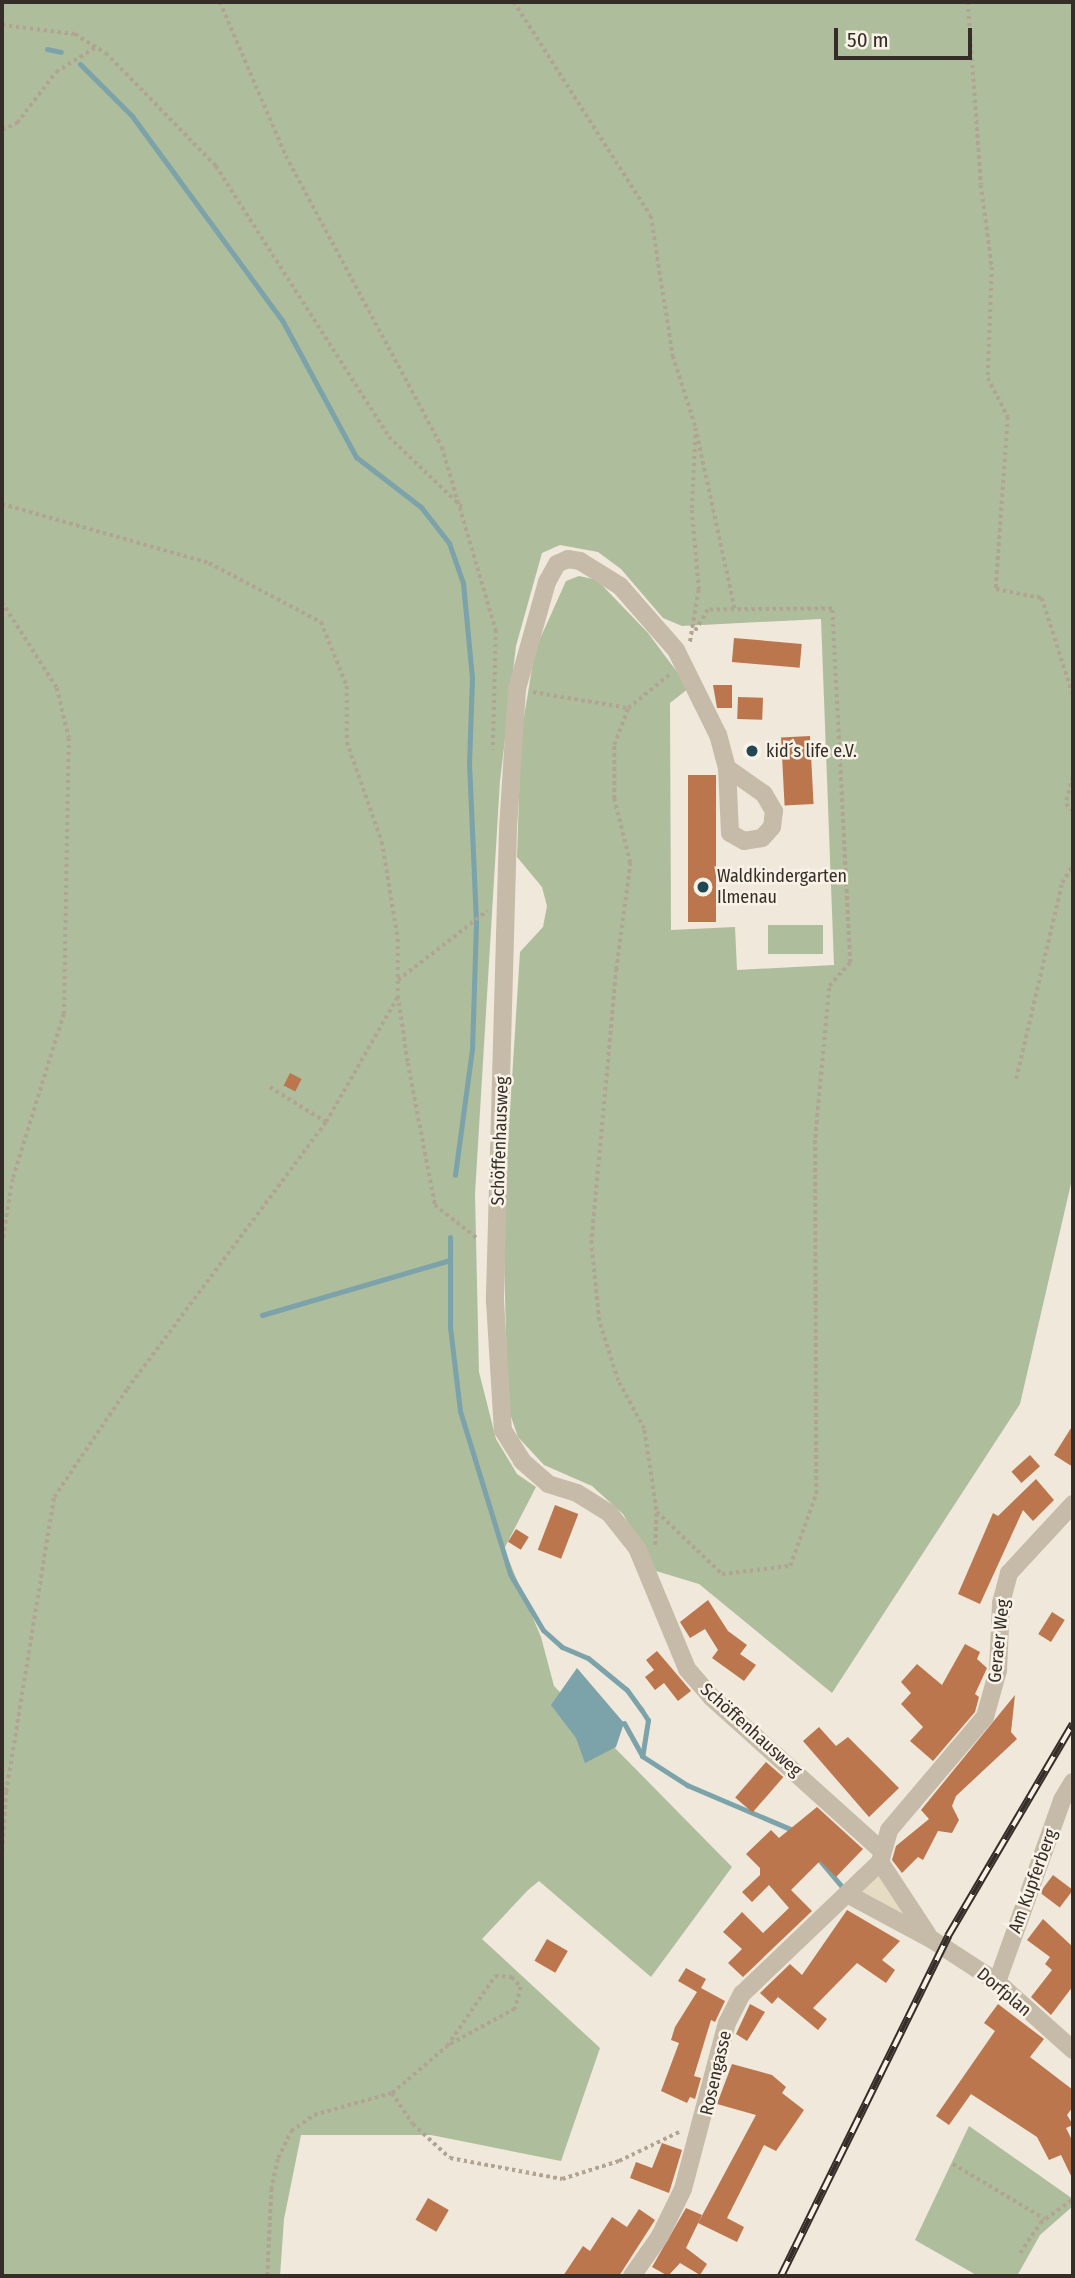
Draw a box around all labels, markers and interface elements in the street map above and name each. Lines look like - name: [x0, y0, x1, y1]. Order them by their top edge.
- scale bar: [837, 14, 975, 58]
- text: 50 m: [847, 27, 889, 53]
- place label: kid´s life e.V.: [766, 740, 857, 762]
- marker: kid´s life e.V.: [744, 743, 760, 759]
- place label: Waldkindergarten Ilmenau: [717, 866, 847, 908]
- marker: Waldkindergarten Ilmenau: [695, 879, 711, 895]
- street label: Schöffenhausweg: [487, 1076, 513, 1206]
- street label: Geraer Weg: [984, 1598, 1014, 1684]
- street label: Schöffenhausweg: [696, 1679, 806, 1781]
- street label: Am Kupferberg: [1004, 1826, 1062, 1936]
- street label: Dorfplan: [972, 1963, 1036, 2021]
- street label: Rosengasse: [696, 2029, 736, 2117]

